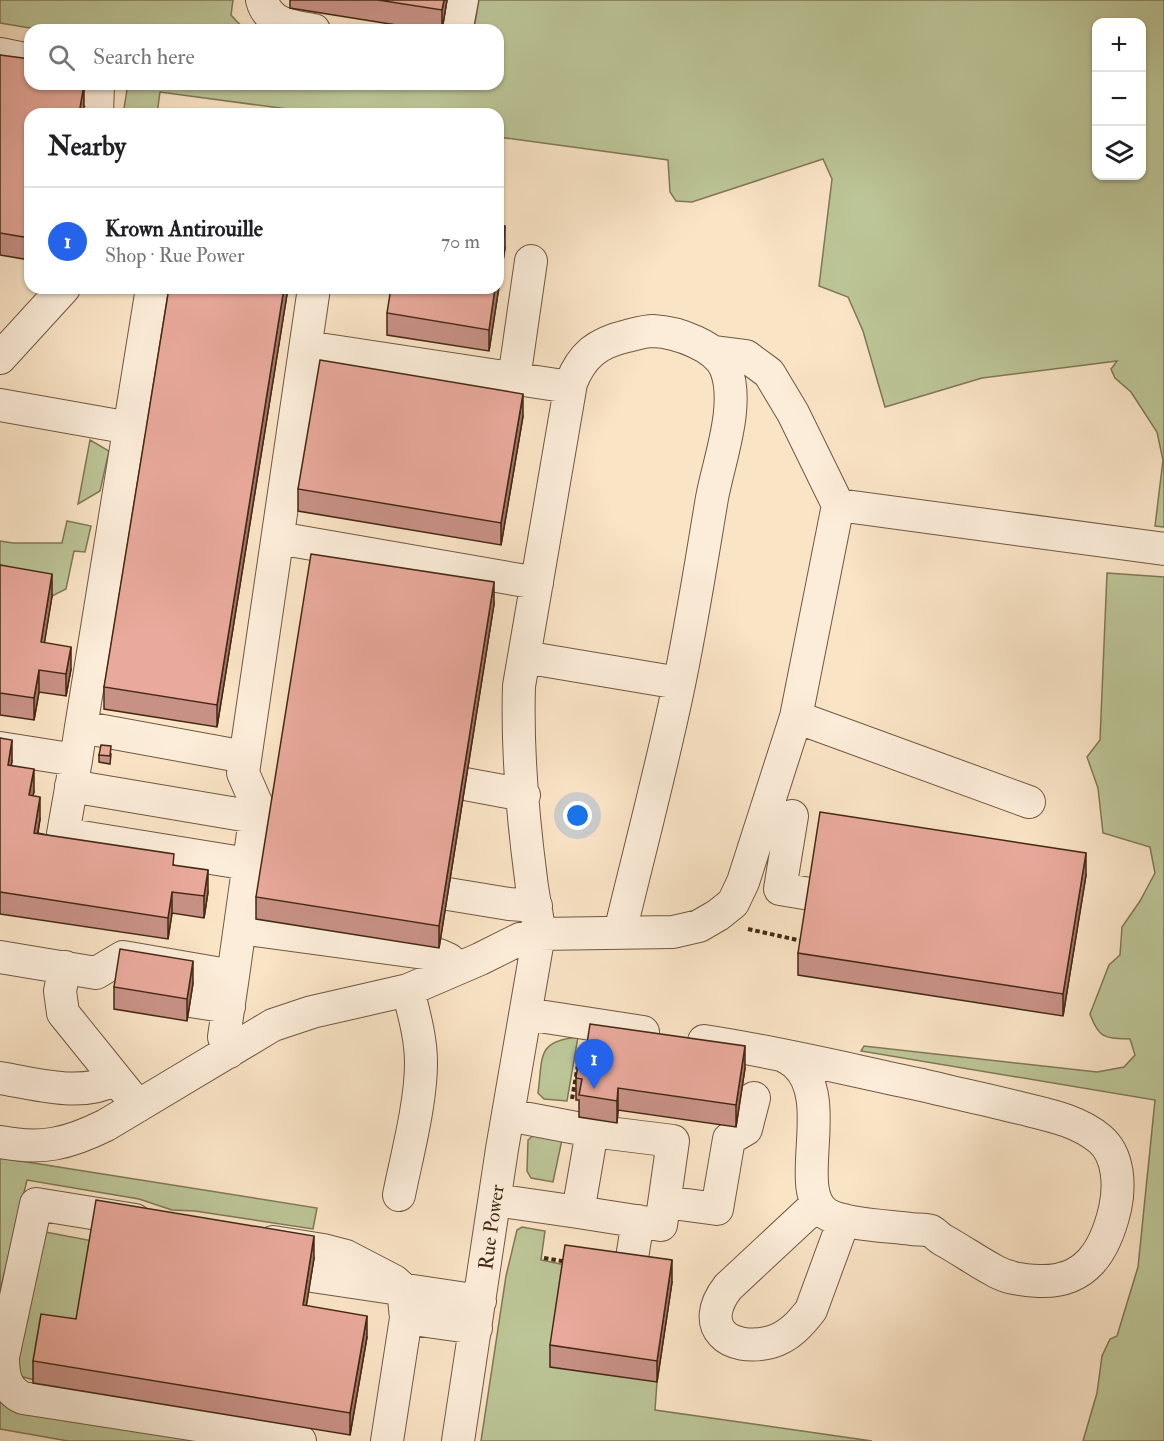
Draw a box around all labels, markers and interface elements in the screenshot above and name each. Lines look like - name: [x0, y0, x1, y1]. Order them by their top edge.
- map controls: [1092, 18, 1146, 180]
- button: +: [1092, 18, 1146, 72]
- search box: [24, 24, 504, 90]
- icon: search: [45, 41, 78, 74]
- text: Search here: [93, 43, 195, 71]
- button: −: [1092, 72, 1146, 126]
- button: layers: [1092, 126, 1146, 180]
- text: Nearby: [48, 131, 126, 163]
- text: Krown Antirouille: [105, 215, 263, 243]
- text: 1: [64, 229, 71, 254]
- text: 70 m: [441, 229, 480, 254]
- text: Shop · Rue Power: [105, 243, 244, 268]
- your location: [563, 801, 592, 830]
- pin: 1: [574, 1040, 614, 1089]
- street label: Rue Power: [473, 1182, 510, 1271]

